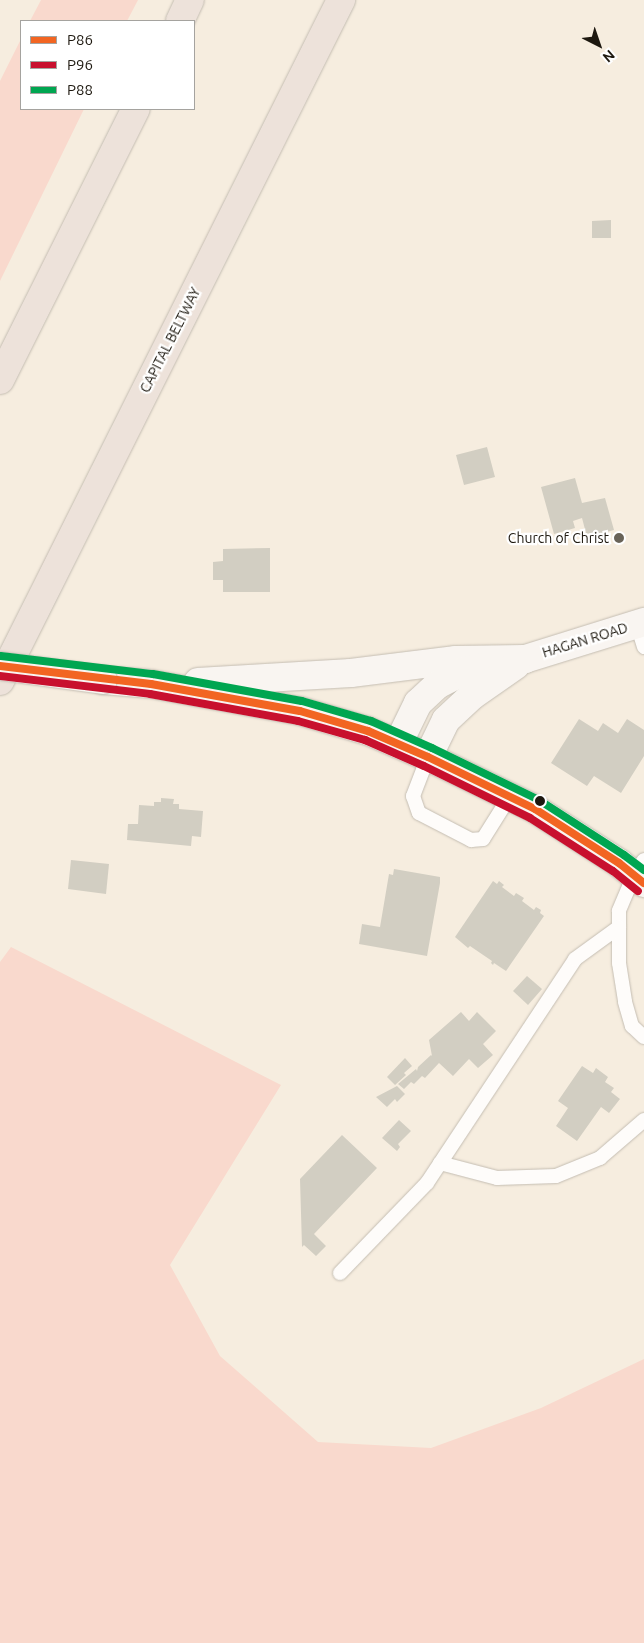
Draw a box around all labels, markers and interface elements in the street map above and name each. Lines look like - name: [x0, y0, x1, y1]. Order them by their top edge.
- legend: [20, 20, 195, 110]
- north arrow: [574, 20, 624, 70]
- text: P86: [67, 31, 93, 48]
- text: N: [600, 47, 618, 66]
- text: P96: [67, 56, 93, 73]
- text: P88: [67, 81, 93, 98]
- street label: CAPITAL BELTWAY: [136, 285, 204, 395]
- place label: Church of Christ: [508, 530, 609, 546]
- marker: Church of Christ: [613, 532, 625, 544]
- street label: HAGAN ROAD: [540, 619, 630, 661]
- unlabelled marker: [535, 796, 545, 806]

